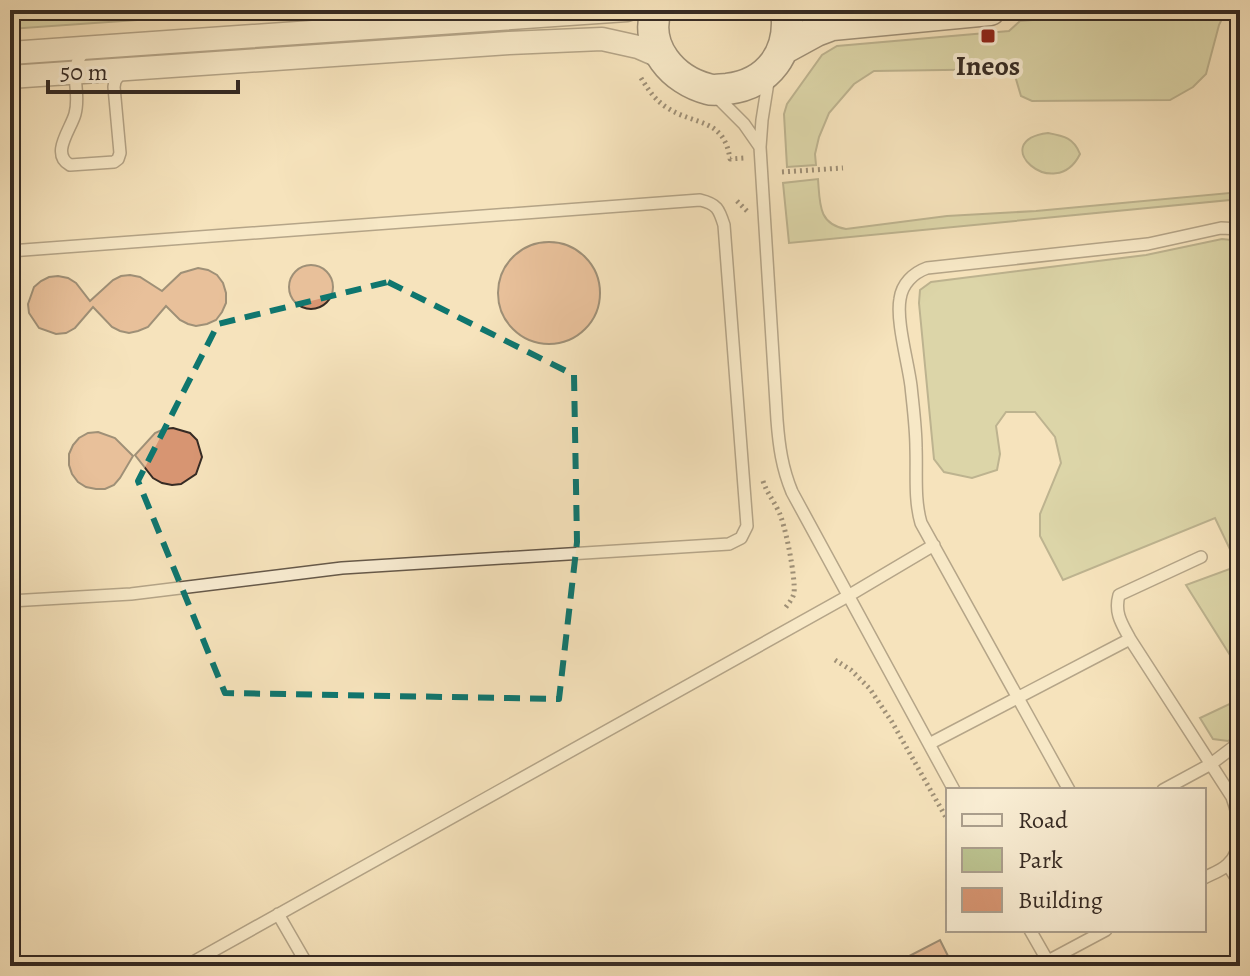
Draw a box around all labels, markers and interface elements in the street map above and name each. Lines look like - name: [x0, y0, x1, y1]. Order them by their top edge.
- marker: Ineos: [979, 27, 997, 45]
- scale bar: [48, 44, 238, 94]
- place label: Ineos: [956, 47, 1020, 85]
- text: 50 m: [60, 56, 108, 88]
- legend: [946, 788, 1206, 932]
- text: Road: [1018, 804, 1068, 836]
- text: Park: [1018, 844, 1063, 876]
- text: Building: [1018, 884, 1103, 916]

